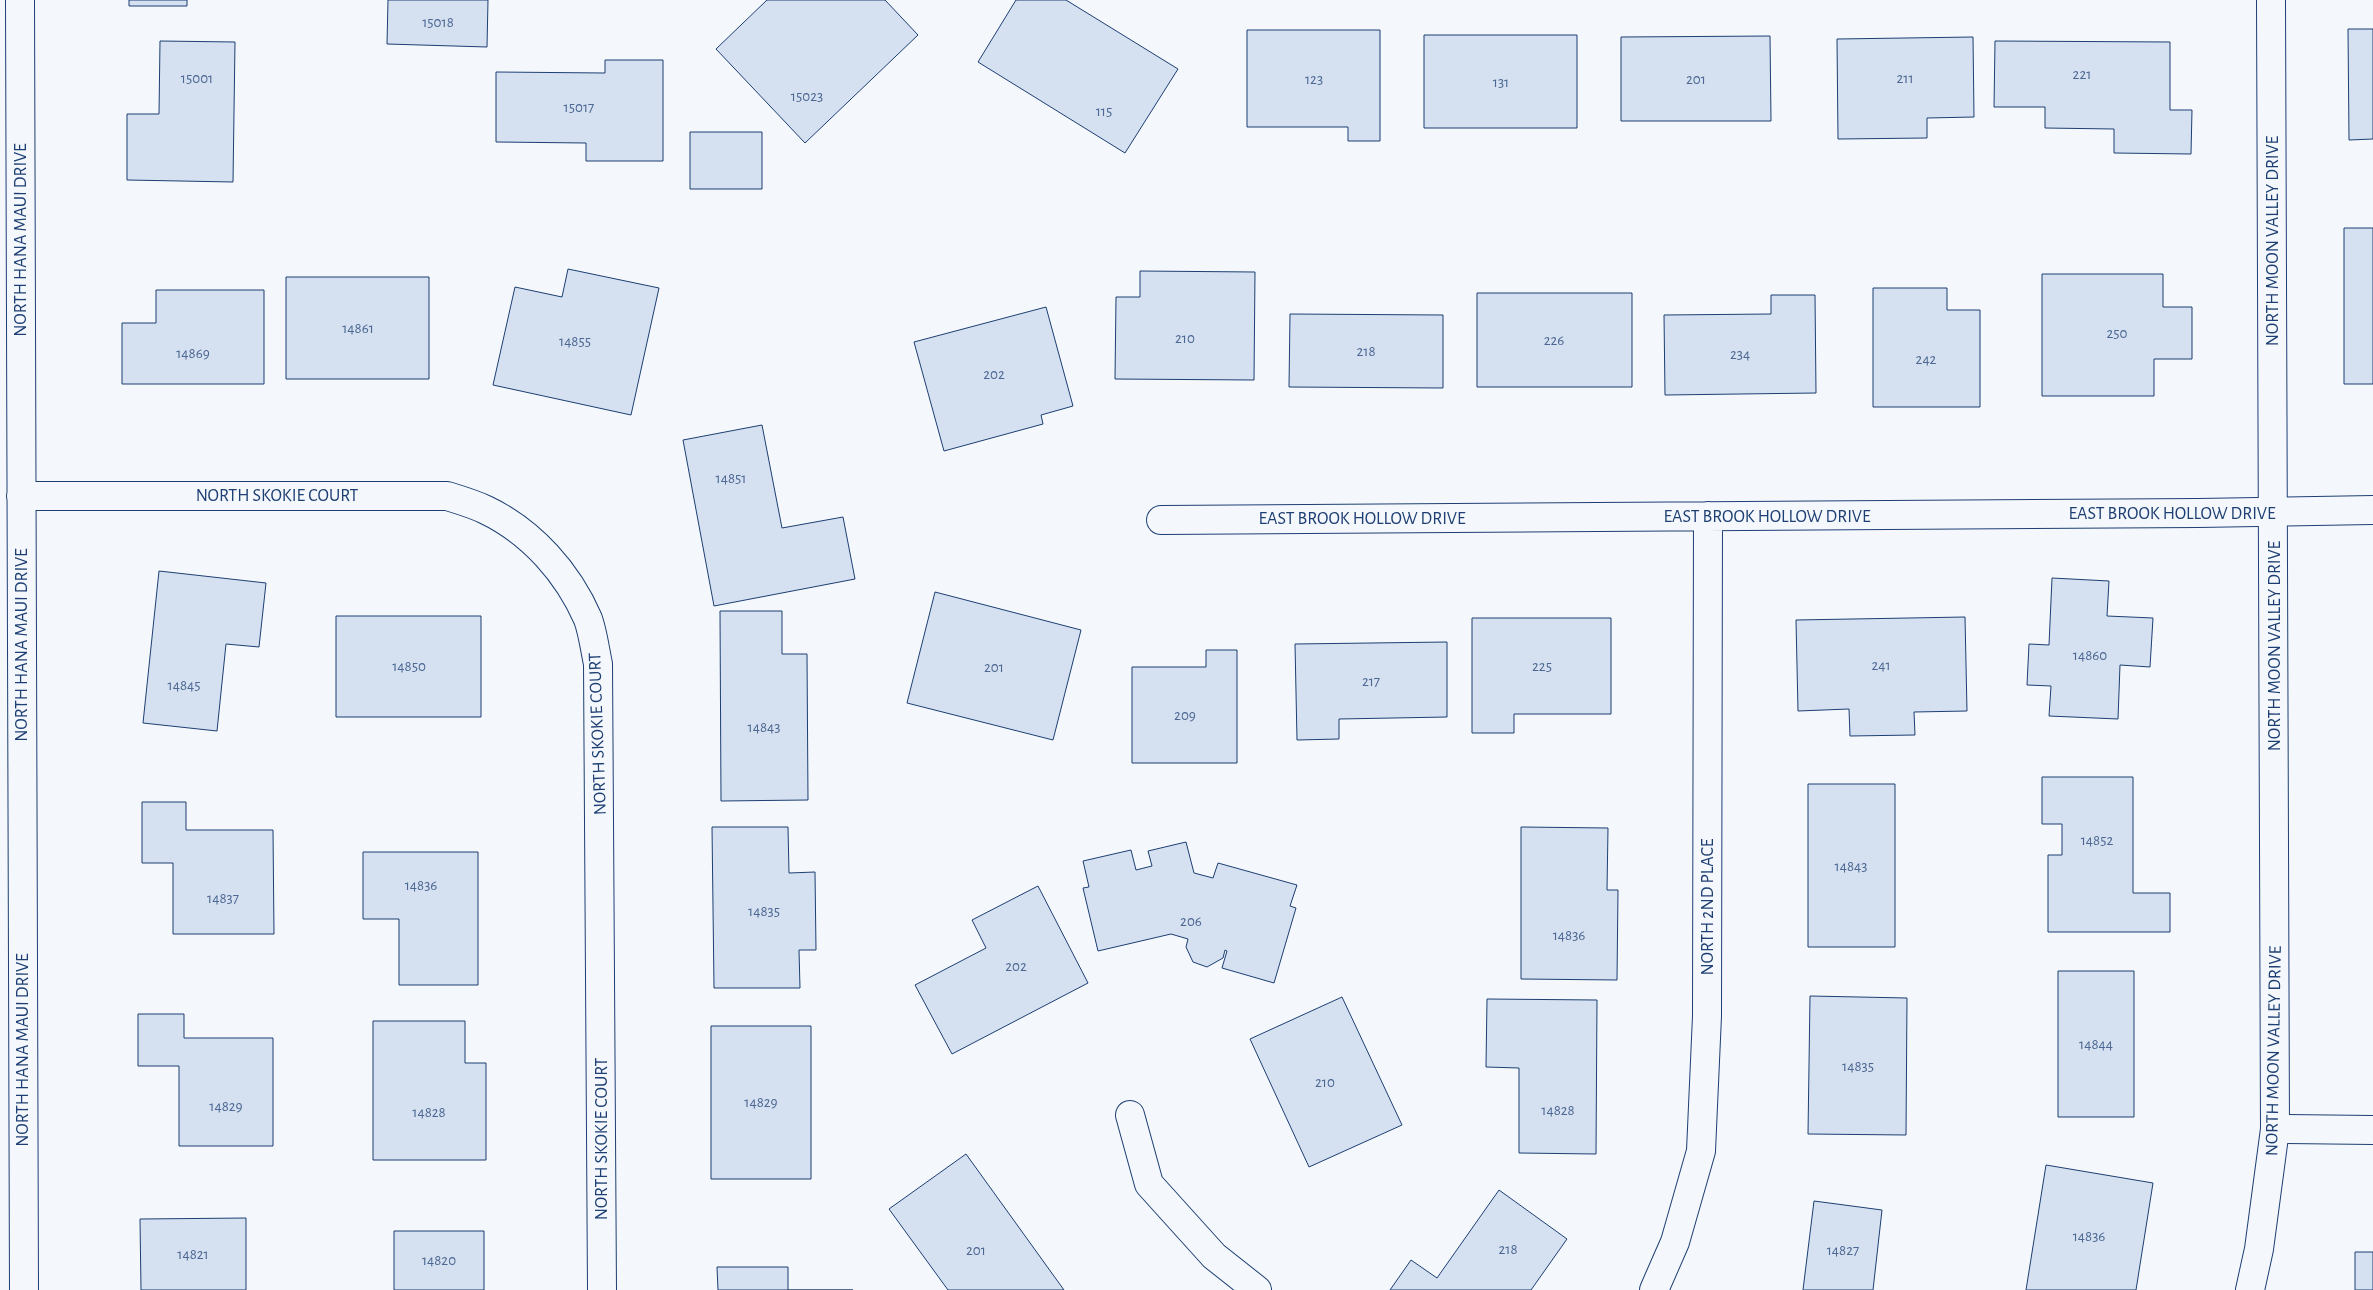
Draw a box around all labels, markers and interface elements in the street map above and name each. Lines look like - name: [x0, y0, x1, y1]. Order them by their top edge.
- house number: 15018: [422, 15, 454, 30]
- house number: 221: [2073, 67, 2091, 82]
- house number: 15001: [181, 71, 213, 86]
- house number: 211: [1896, 71, 1914, 86]
- house number: 123: [1305, 72, 1323, 87]
- house number: 201: [1686, 72, 1706, 87]
- house number: 131: [1493, 75, 1509, 90]
- house number: 15023: [791, 89, 823, 104]
- house number: 15017: [564, 100, 594, 115]
- house number: 115: [1096, 104, 1112, 119]
- street label: NORTH MOON VALLEY DRIVE: [2264, 135, 2282, 346]
- street label: NORTH HANA MAUI DRIVE: [12, 143, 30, 337]
- house number: 14861: [342, 321, 374, 336]
- house number: 250: [2106, 326, 2128, 341]
- house number: 210: [1175, 331, 1195, 346]
- house number: 226: [1544, 333, 1564, 348]
- house number: 14855: [559, 334, 591, 349]
- house number: 218: [1356, 344, 1376, 359]
- house number: 14869: [176, 346, 210, 361]
- house number: 234: [1730, 347, 1750, 362]
- house number: 242: [1916, 352, 1937, 367]
- house number: 202: [983, 367, 1005, 382]
- house number: 14851: [716, 471, 746, 486]
- street label: NORTH SKOKIE COURT: [196, 487, 359, 505]
- street label: EAST BROOK HOLLOW DRIVE: [2068, 505, 2276, 523]
- street label: EAST BROOK HOLLOW DRIVE: [1663, 508, 1871, 526]
- street label: EAST BROOK HOLLOW DRIVE: [1258, 510, 1466, 528]
- street label: NORTH MOON VALLEY DRIVE: [2266, 540, 2284, 751]
- street label: NORTH HANA MAUI DRIVE: [13, 548, 31, 742]
- house number: 14860: [2073, 648, 2107, 663]
- street label: NORTH SKOKIE COURT: [586, 652, 610, 816]
- house number: 241: [1871, 658, 1891, 673]
- house number: 14850: [392, 659, 426, 674]
- house number: 225: [1532, 659, 1552, 674]
- house number: 201: [984, 660, 1004, 675]
- house number: 217: [1362, 674, 1380, 689]
- house number: 14845: [168, 678, 200, 693]
- house number: 209: [1174, 708, 1196, 723]
- house number: 14843: [748, 720, 780, 735]
- house number: 14852: [2081, 833, 2113, 848]
- street label: NORTH 2ND PLACE: [1699, 838, 1717, 975]
- house number: 14843: [1835, 859, 1867, 874]
- house number: 14836: [405, 878, 437, 893]
- house number: 14837: [207, 891, 239, 906]
- house number: 14835: [748, 904, 780, 919]
- house number: 206: [1180, 914, 1202, 929]
- house number: 14836: [1553, 928, 1585, 943]
- street label: NORTH MOON VALLEY DRIVE: [2263, 945, 2285, 1156]
- street label: NORTH HANA MAUI DRIVE: [14, 953, 32, 1147]
- house number: 202: [1005, 959, 1027, 974]
- house number: 14844: [2079, 1037, 2113, 1052]
- street label: NORTH SKOKIE COURT: [593, 1057, 611, 1220]
- house number: 14835: [1842, 1059, 1874, 1074]
- house number: 210: [1315, 1075, 1335, 1090]
- house number: 14829: [744, 1095, 778, 1110]
- house number: 14829: [209, 1099, 243, 1114]
- house number: 14828: [1541, 1103, 1575, 1118]
- house number: 14828: [412, 1105, 446, 1120]
- house number: 14836: [2073, 1229, 2105, 1244]
- house number: 218: [1498, 1242, 1518, 1257]
- house number: 201: [966, 1243, 986, 1258]
- house number: 14827: [1827, 1243, 1859, 1258]
- house number: 14821: [177, 1247, 209, 1262]
- house number: 14820: [422, 1253, 456, 1268]

